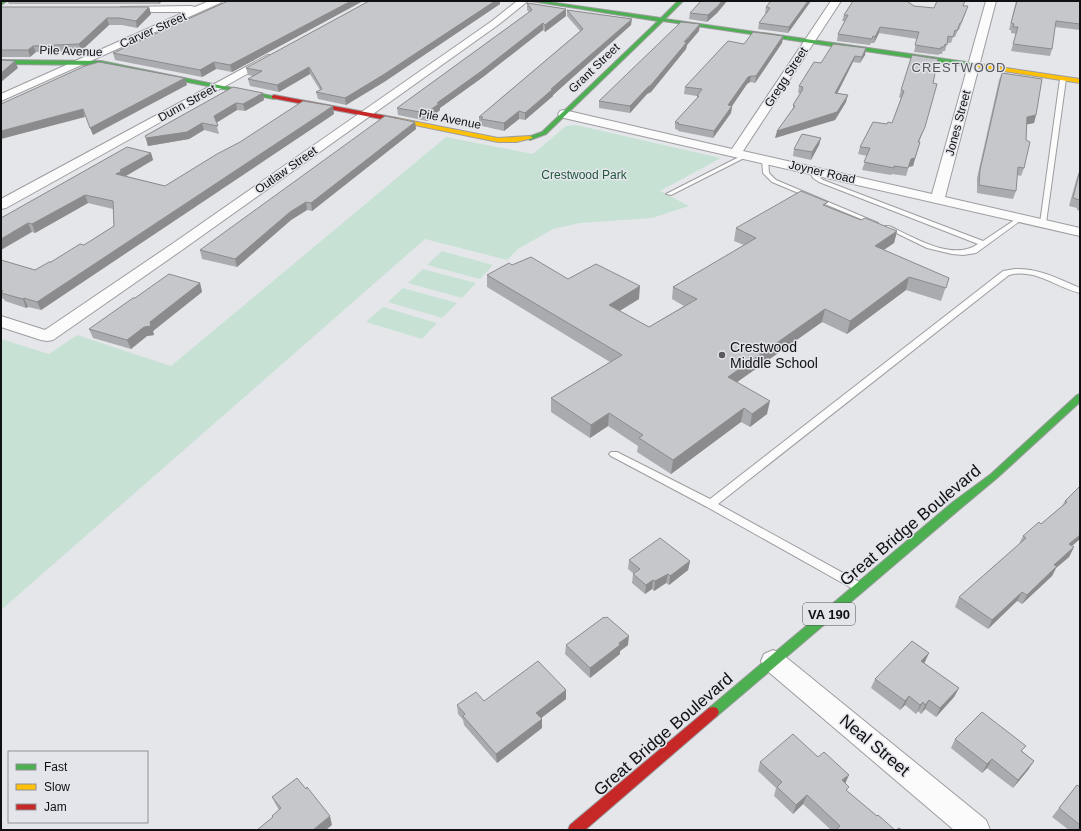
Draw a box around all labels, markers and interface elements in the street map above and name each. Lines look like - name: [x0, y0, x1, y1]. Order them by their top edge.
- street label: Carver Street: [118, 9, 189, 51]
- street label: Grant Street: [566, 40, 623, 96]
- street label: Pile Avenue: [39, 43, 103, 59]
- street label: Gregg Street: [761, 44, 811, 110]
- district label: CRESTWOOD: [912, 60, 1006, 75]
- street label: Dunn Street: [156, 81, 219, 125]
- street label: Jones Street: [943, 88, 974, 157]
- street label: Pile Avenue: [418, 106, 483, 132]
- street label: Outlaw Street: [252, 143, 320, 197]
- street label: Joyner Road: [787, 158, 857, 186]
- park label: Crestwood Park: [541, 168, 628, 182]
- place label: Crestwood Middle School: [730, 339, 818, 371]
- marker: Crestwood Middle School: [717, 350, 727, 360]
- street label: Great Bridge Boulevard: [836, 461, 984, 590]
- road number: VA 190: [803, 603, 855, 625]
- street label: Great Bridge Boulevard: [590, 669, 737, 800]
- street label: Neal Street: [836, 711, 914, 780]
- legend: [8, 751, 148, 823]
- text: Fast: [44, 760, 68, 774]
- text: Slow: [44, 780, 70, 794]
- text: Jam: [44, 800, 67, 814]

